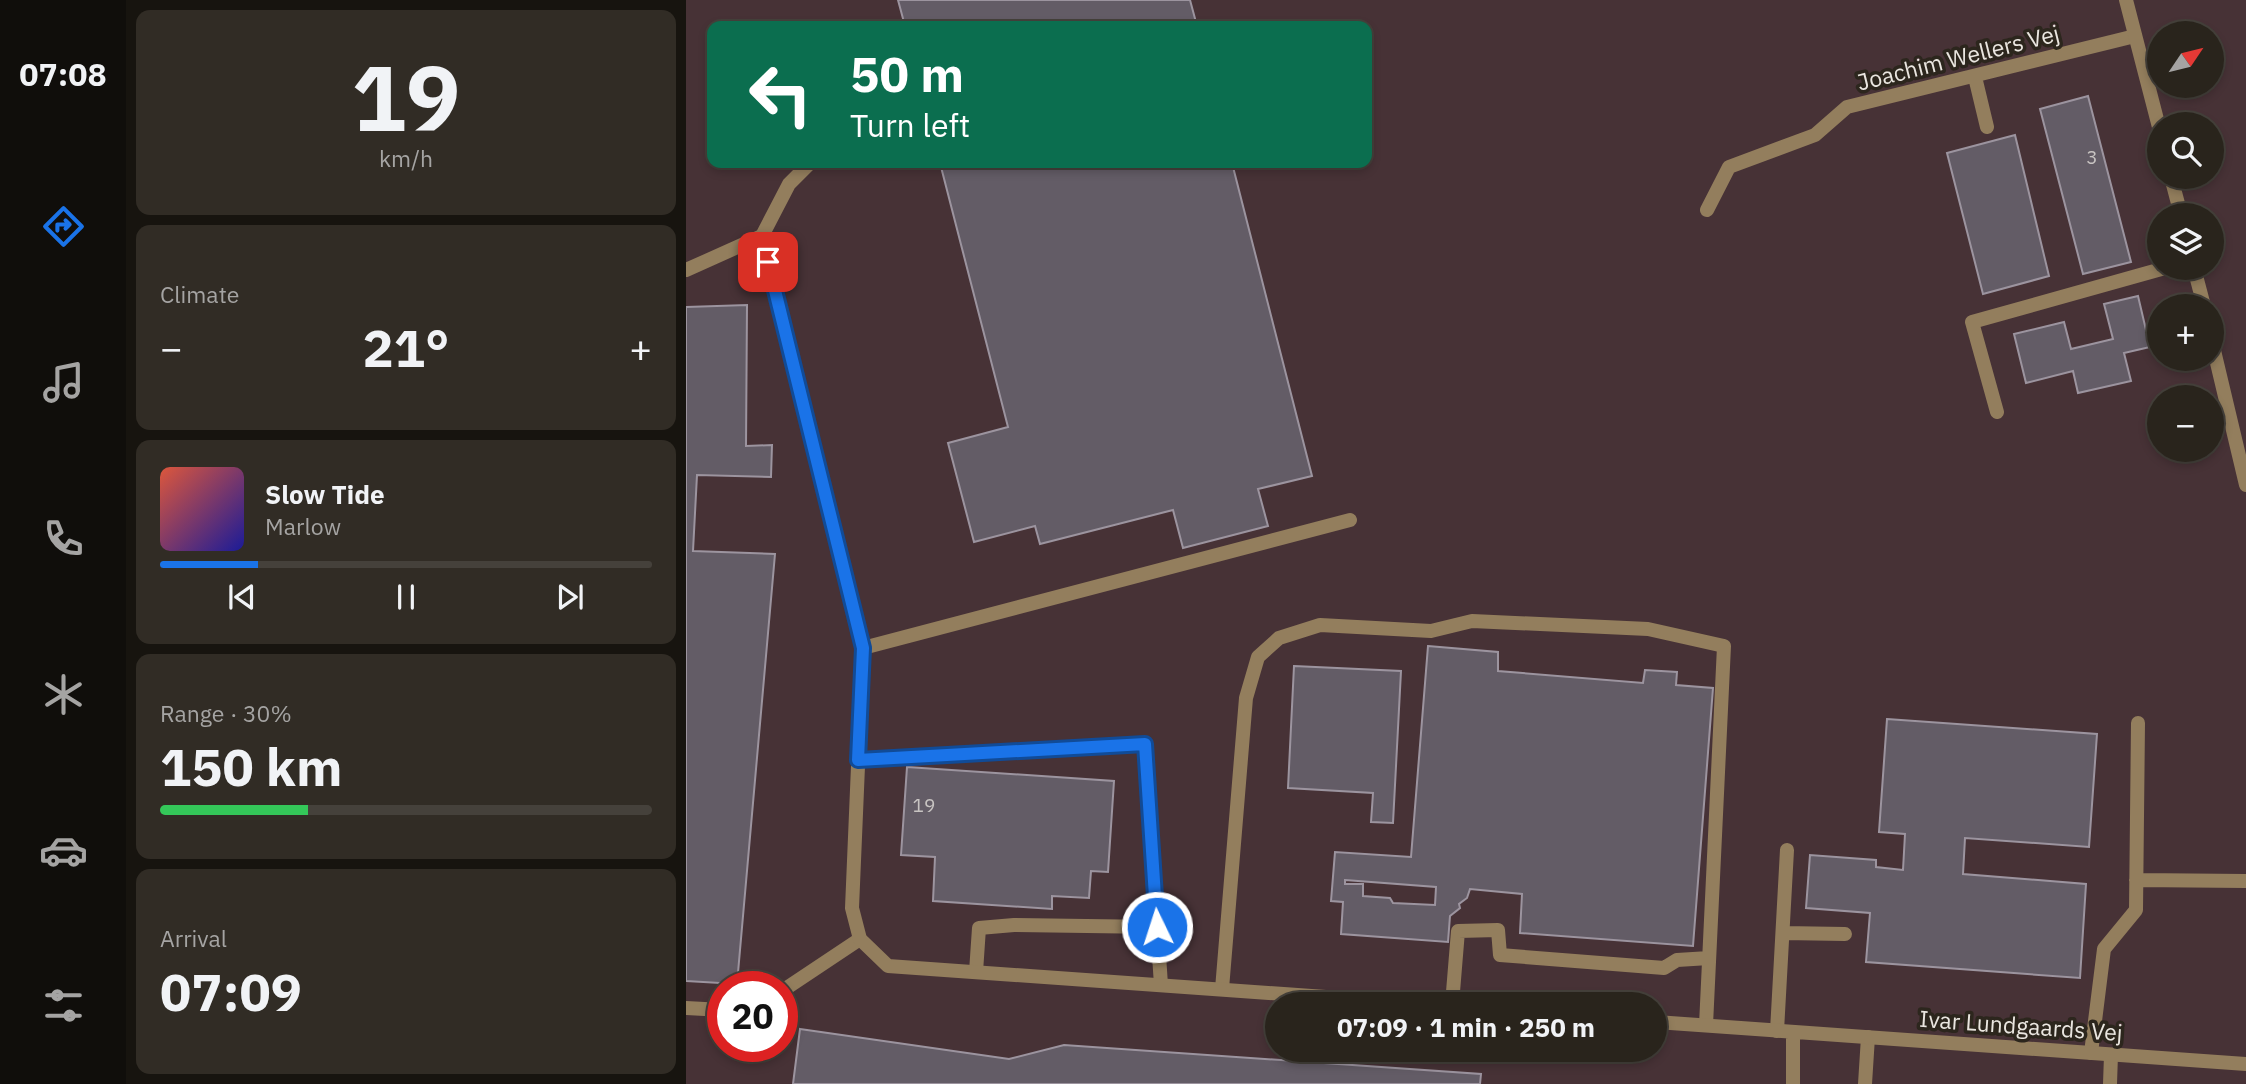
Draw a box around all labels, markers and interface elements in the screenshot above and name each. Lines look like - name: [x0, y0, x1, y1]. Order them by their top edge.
- street label: Joachim Wellers Vej: [1854, 17, 2062, 97]
- north arrow: [2147, 21, 2224, 98]
- map controls: [2147, 21, 2224, 462]
- text: 19: [351, 38, 461, 156]
- text: 50 m: [850, 42, 964, 105]
- icon: left: [735, 49, 826, 140]
- text: 07:08: [19, 53, 107, 95]
- text: Turn left: [850, 104, 970, 146]
- button: search: [2147, 112, 2224, 189]
- text: km/h: [379, 143, 433, 173]
- house number: 3: [2086, 145, 2098, 169]
- icon: directions: [39, 202, 88, 251]
- button: layers: [2147, 203, 2224, 280]
- pin: [738, 232, 798, 292]
- icon: arrive: [749, 243, 787, 281]
- text: Climate: [160, 279, 239, 309]
- button: +: [2147, 294, 2224, 371]
- text: 21°: [363, 314, 449, 381]
- text: −: [160, 323, 183, 372]
- text: +: [629, 323, 652, 372]
- icon: music: [39, 358, 88, 407]
- button: −: [2147, 385, 2224, 462]
- text: Slow Tide: [265, 477, 385, 511]
- text: Marlow: [265, 511, 341, 541]
- icon: phone: [39, 514, 88, 563]
- icon: previous: [223, 578, 261, 616]
- icon: pause: [387, 578, 425, 616]
- icon: next: [551, 578, 589, 616]
- icon: climate: [39, 670, 88, 719]
- text: Range · 30%: [160, 698, 292, 728]
- text: 150 km: [160, 733, 342, 800]
- house number: 19: [913, 793, 935, 817]
- icon: car: [39, 826, 88, 875]
- position arrow: [1120, 890, 1194, 964]
- text: Arrival: [160, 923, 227, 953]
- text: 07:09: [160, 958, 302, 1025]
- speed limit sign: 20: [707, 971, 798, 1062]
- icon: filters: [39, 981, 88, 1030]
- street label: Ivar Lundgaards Vej: [1918, 1003, 2124, 1047]
- text: 07:09 · 1 min · 250 m: [1337, 1010, 1595, 1044]

